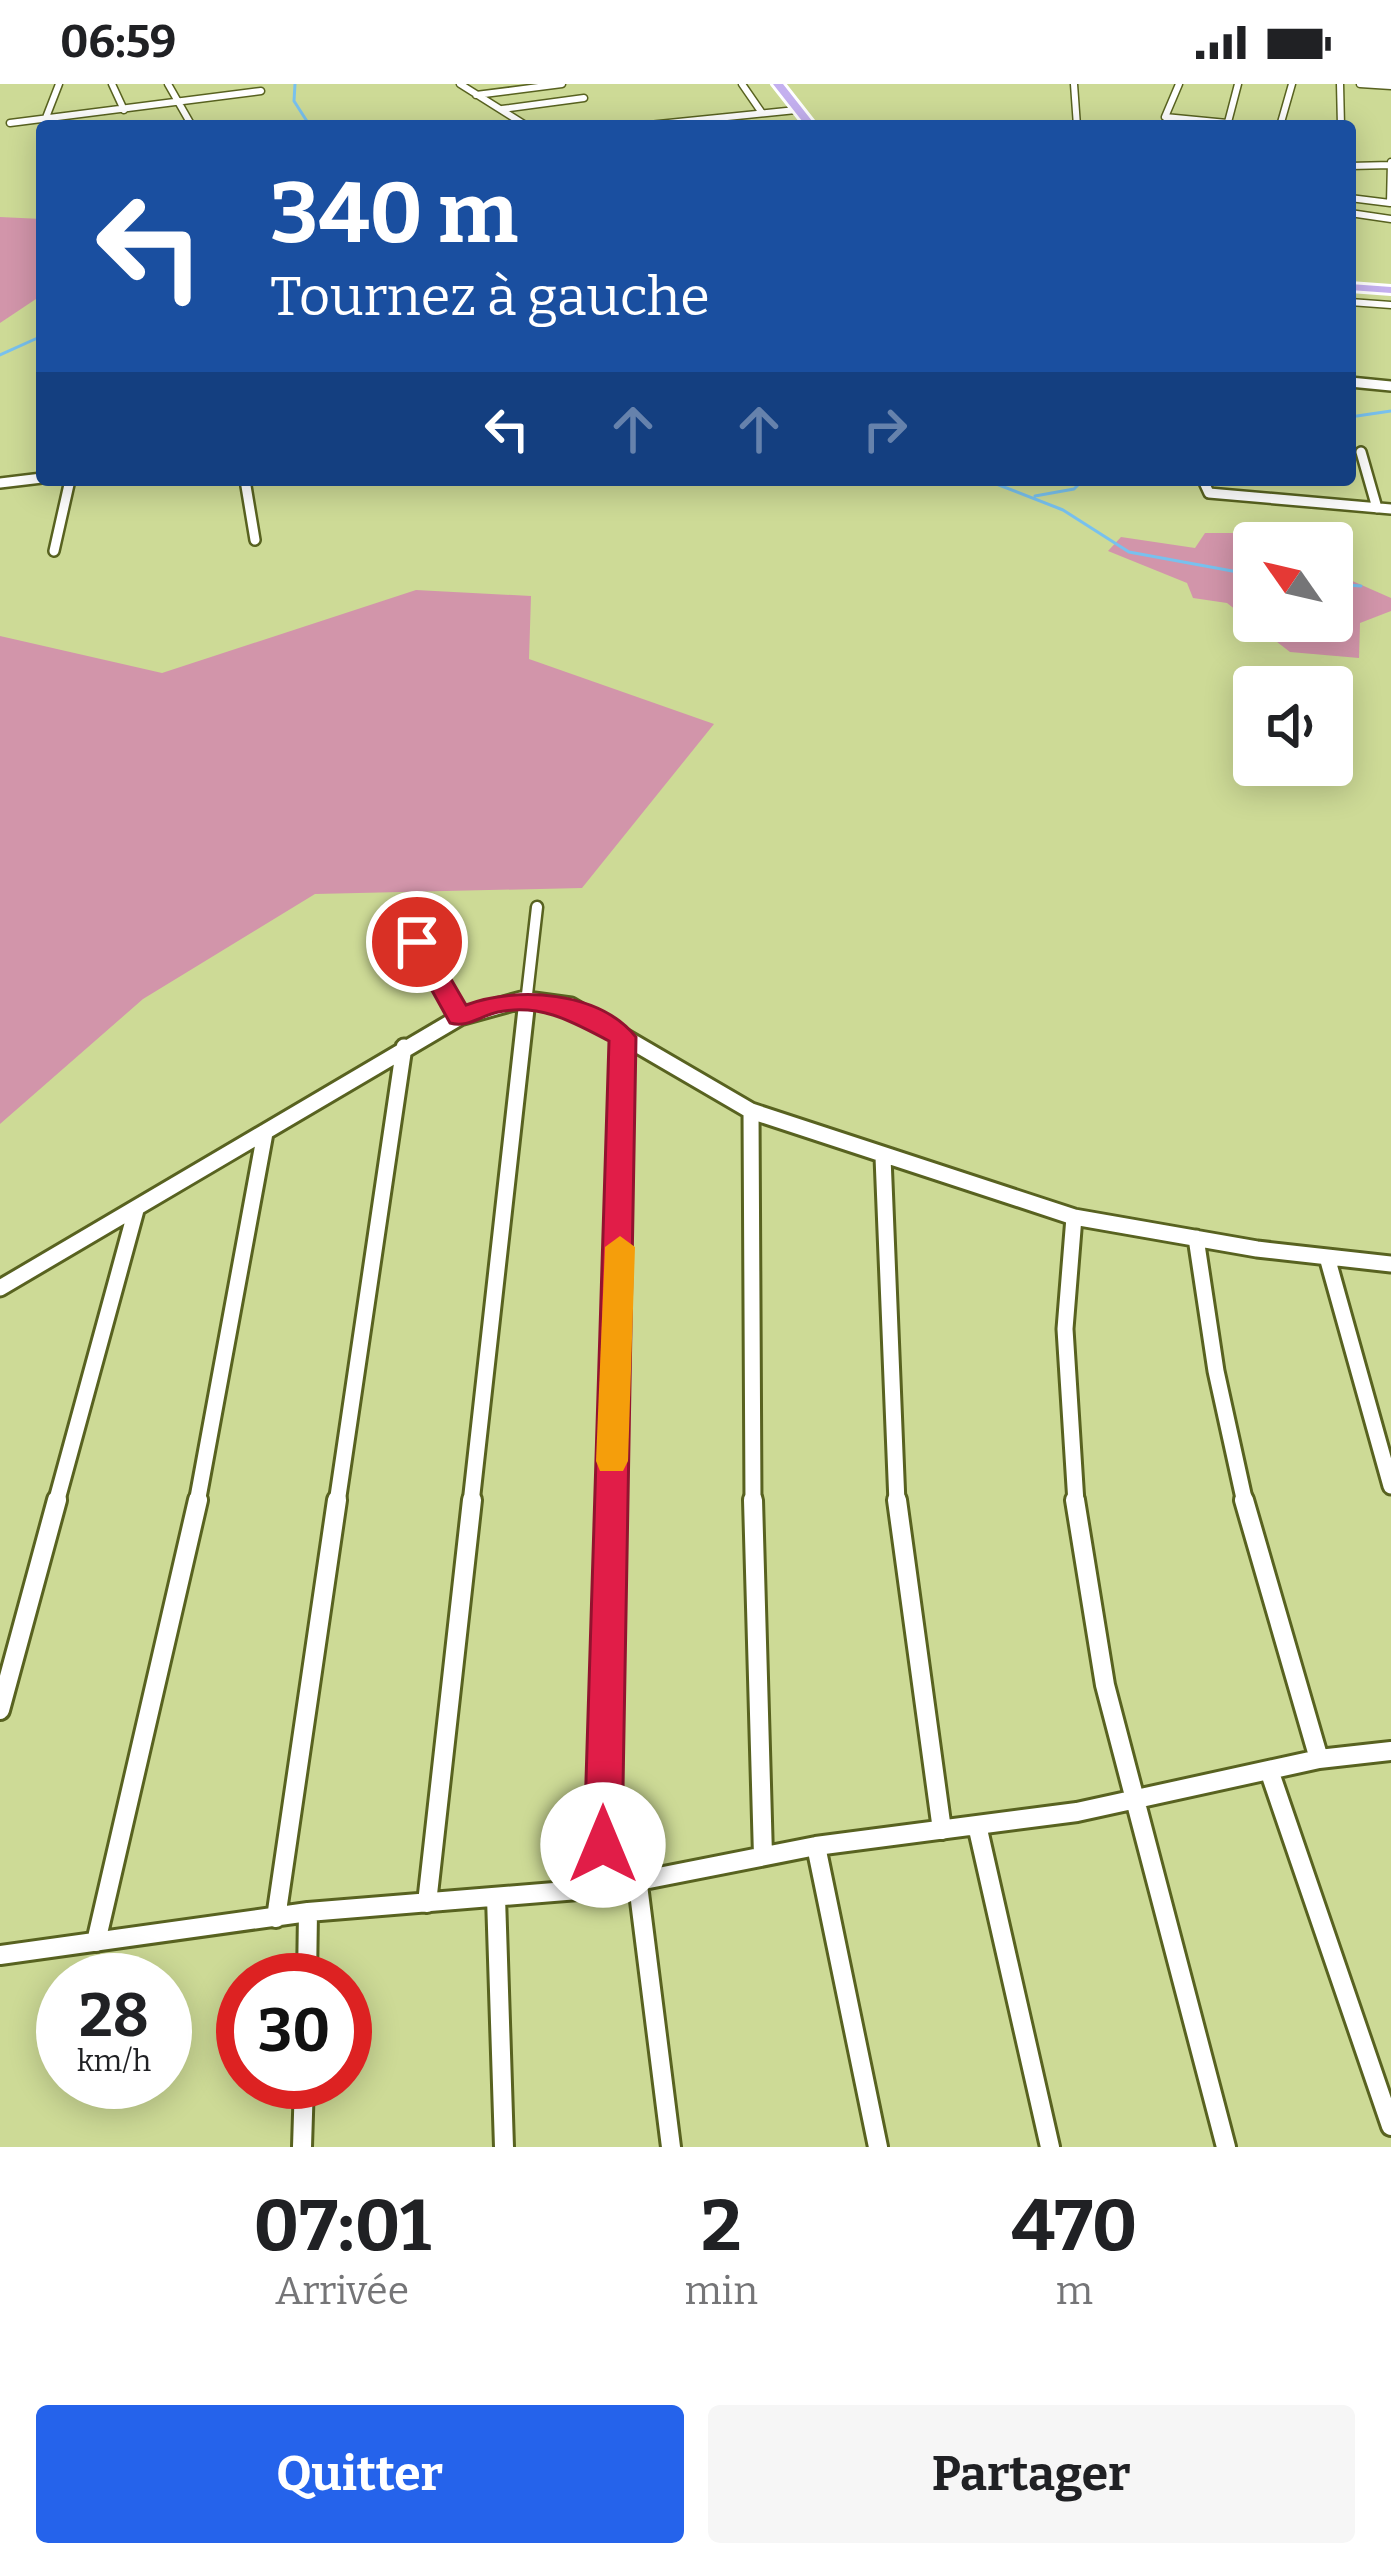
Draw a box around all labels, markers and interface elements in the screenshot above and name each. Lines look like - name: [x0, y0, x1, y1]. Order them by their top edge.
- text: 06:59: [60, 15, 176, 69]
- text: 340 m: [270, 163, 518, 264]
- icon: left: [72, 168, 228, 324]
- text: Tournez à gauche: [270, 265, 710, 329]
- icon: left: [474, 396, 540, 462]
- icon: ahead: [600, 396, 666, 462]
- icon: ahead: [726, 396, 792, 462]
- icon: right: [852, 396, 918, 462]
- north arrow: [1233, 522, 1353, 642]
- map controls: [1233, 522, 1353, 786]
- button: sound: [1233, 666, 1353, 786]
- pin: [366, 891, 468, 993]
- icon: arrive: [384, 909, 450, 975]
- position arrow: [540, 1782, 666, 1908]
- speed limit sign: 30: [216, 1953, 372, 2109]
- text: 28: [79, 1980, 149, 2052]
- text: km/h: [77, 2043, 151, 2079]
- text: 07:01: [253, 2183, 431, 2269]
- text: 2: [701, 2183, 741, 2269]
- text: 470: [1011, 2183, 1138, 2269]
- text: Arrivée: [275, 2268, 409, 2314]
- text: min: [684, 2268, 758, 2314]
- text: m: [1056, 2268, 1093, 2314]
- button: Quitter: [36, 2405, 684, 2543]
- button: Partager: [708, 2405, 1355, 2543]

